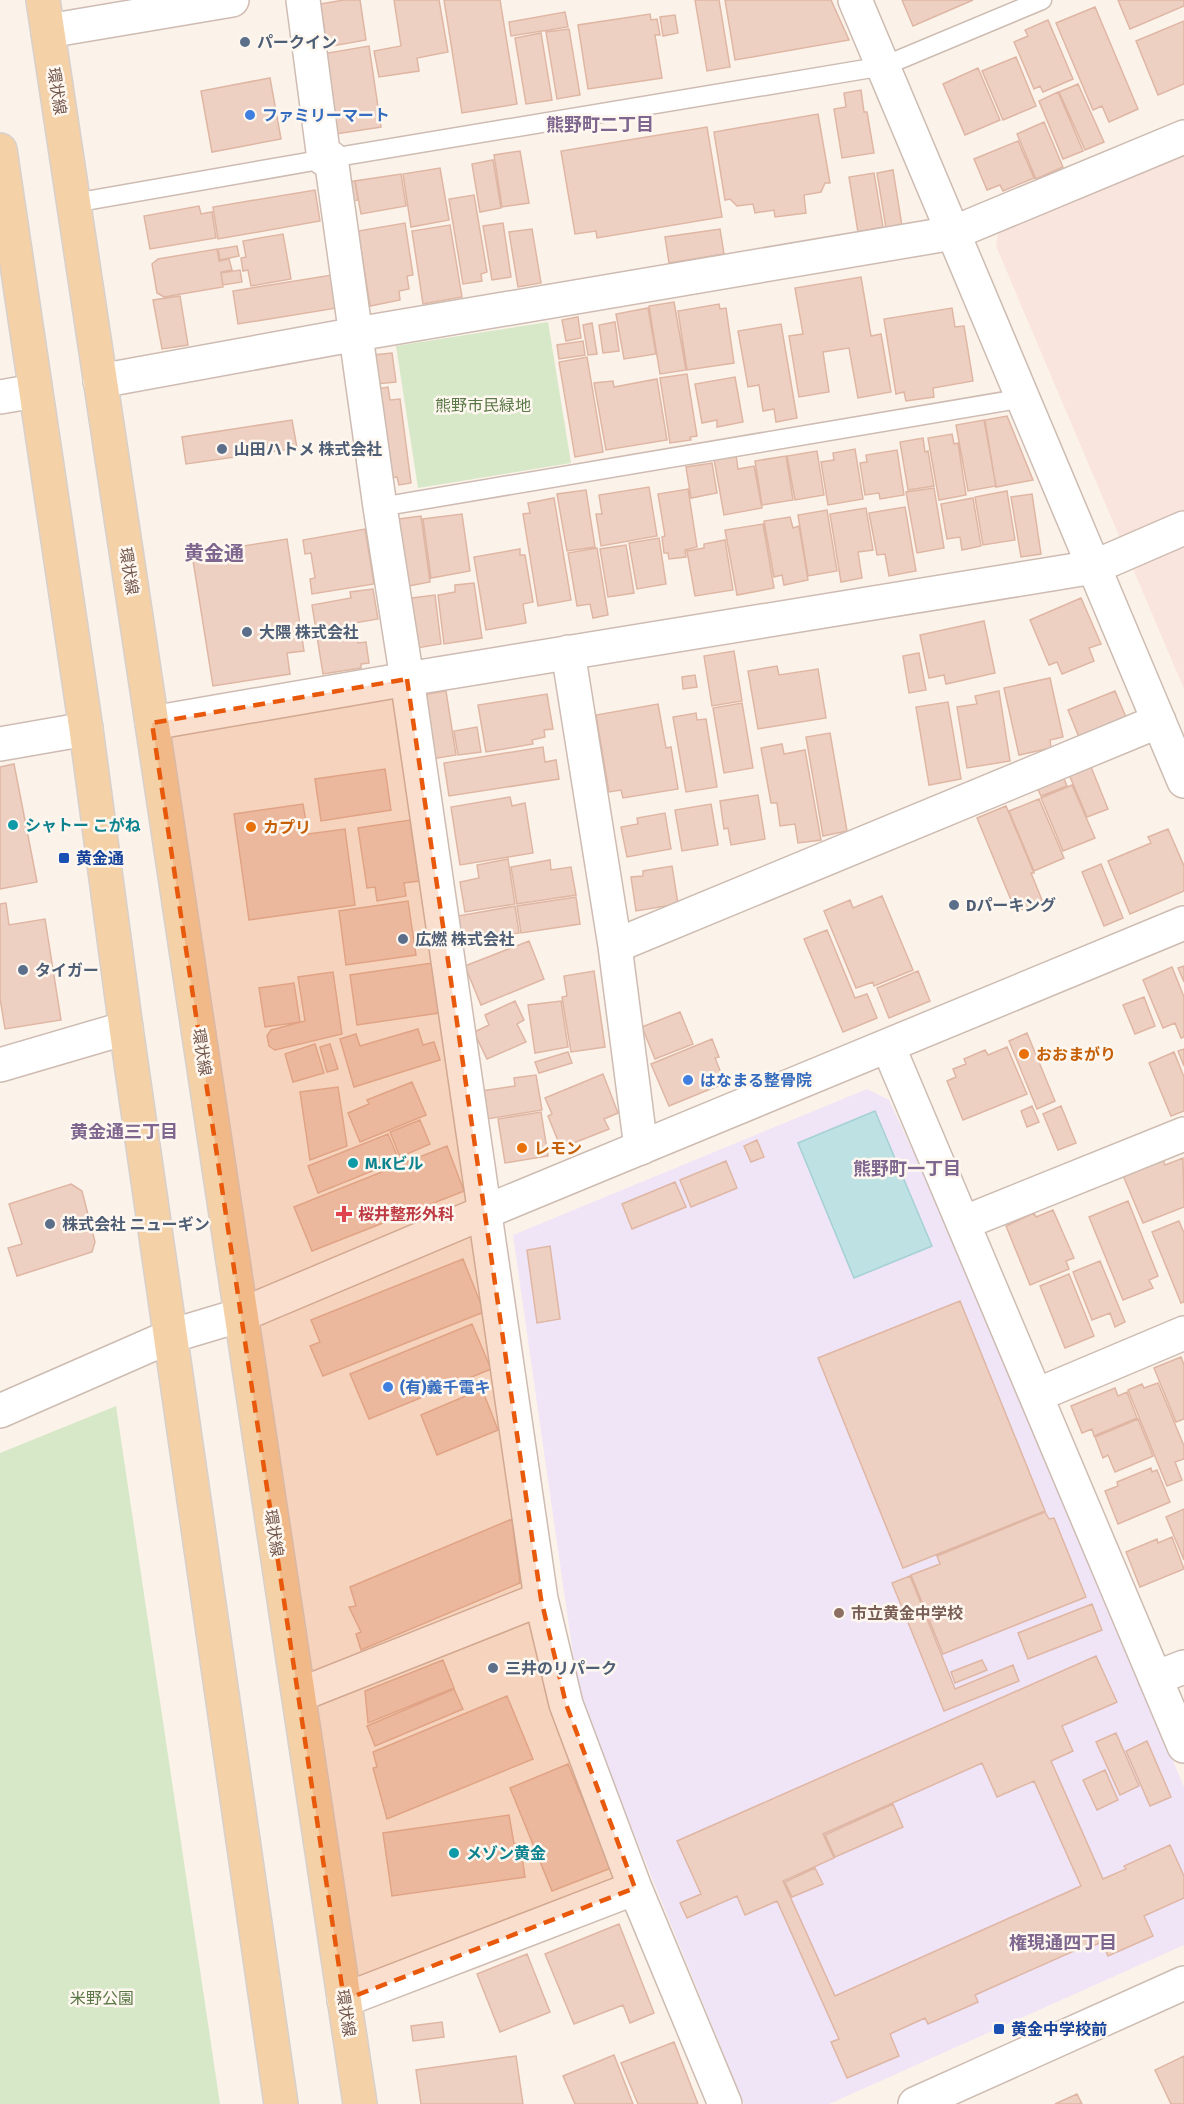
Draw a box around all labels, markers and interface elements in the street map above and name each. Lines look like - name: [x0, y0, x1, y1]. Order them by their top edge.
- place label: パークイン: [257, 33, 337, 52]
- marker: パークイン: [238, 35, 252, 49]
- street label: 環状線: [44, 66, 70, 116]
- place label: ファミリーマート: [262, 106, 390, 125]
- marker: ファミリーマート: [243, 108, 257, 122]
- district label: 熊野町二丁目: [546, 114, 654, 136]
- park label: 熊野市民緑地: [435, 396, 531, 415]
- place label: 山田ハトメ 株式会社: [234, 440, 382, 459]
- marker: 山田ハトメ 株式会社: [215, 442, 229, 456]
- district label: 黄金通: [184, 541, 244, 565]
- street label: 環状線: [116, 546, 142, 596]
- place label: 大隈 株式会社: [259, 623, 359, 642]
- marker: 大隈 株式会社: [240, 625, 254, 639]
- place label: シャトー こがね: [25, 816, 141, 835]
- marker: シャトー こがね: [6, 818, 20, 832]
- place label: カプリ: [263, 818, 311, 837]
- marker: カプリ: [244, 820, 258, 834]
- place label: 黄金通: [76, 849, 124, 868]
- marker: 黄金通: [57, 851, 71, 865]
- place label: Dパーキング: [966, 896, 1056, 915]
- marker: Dパーキング: [947, 898, 961, 912]
- place label: 広燃 株式会社: [415, 930, 515, 949]
- marker: 広燃 株式会社: [396, 932, 410, 946]
- place label: タイガー: [35, 961, 99, 980]
- marker: タイガー: [16, 963, 30, 977]
- street label: 環状線: [189, 1027, 215, 1077]
- place label: おおまがり: [1036, 1045, 1116, 1064]
- marker: おおまがり: [1017, 1047, 1031, 1061]
- place label: はなまる整骨院: [700, 1071, 812, 1090]
- marker: はなまる整骨院: [681, 1073, 695, 1087]
- district label: 黄金通三丁目: [70, 1121, 178, 1143]
- place label: レモン: [534, 1139, 582, 1158]
- marker: レモン: [515, 1141, 529, 1155]
- place label: M.Kビル: [365, 1154, 424, 1173]
- marker: M.Kビル: [346, 1156, 360, 1170]
- district label: 熊野町一丁目: [853, 1158, 961, 1180]
- marker: 桜井整形外科: [335, 1205, 353, 1223]
- place label: 桜井整形外科: [358, 1205, 454, 1224]
- place label: 株式会社 ニューギン: [62, 1215, 210, 1234]
- marker: 株式会社 ニューギン: [43, 1217, 57, 1231]
- place label: (有)義千電キ: [400, 1378, 490, 1397]
- marker: (有)義千電キ: [381, 1380, 395, 1394]
- street label: 環状線: [261, 1508, 287, 1558]
- place label: 市立黄金中学校: [851, 1604, 963, 1623]
- marker: 市立黄金中学校: [832, 1606, 846, 1620]
- place label: 三井のリパーク: [505, 1659, 617, 1678]
- marker: 三井のリパーク: [486, 1661, 500, 1675]
- place label: メゾン黄金: [466, 1844, 546, 1863]
- marker: メゾン黄金: [447, 1846, 461, 1860]
- district label: 権現通四丁目: [1009, 1932, 1117, 1954]
- street label: 環状線: [333, 1988, 359, 2038]
- park label: 米野公園: [70, 1989, 134, 2008]
- place label: 黄金中学校前: [1011, 2020, 1107, 2039]
- marker: 黄金中学校前: [992, 2022, 1006, 2036]

